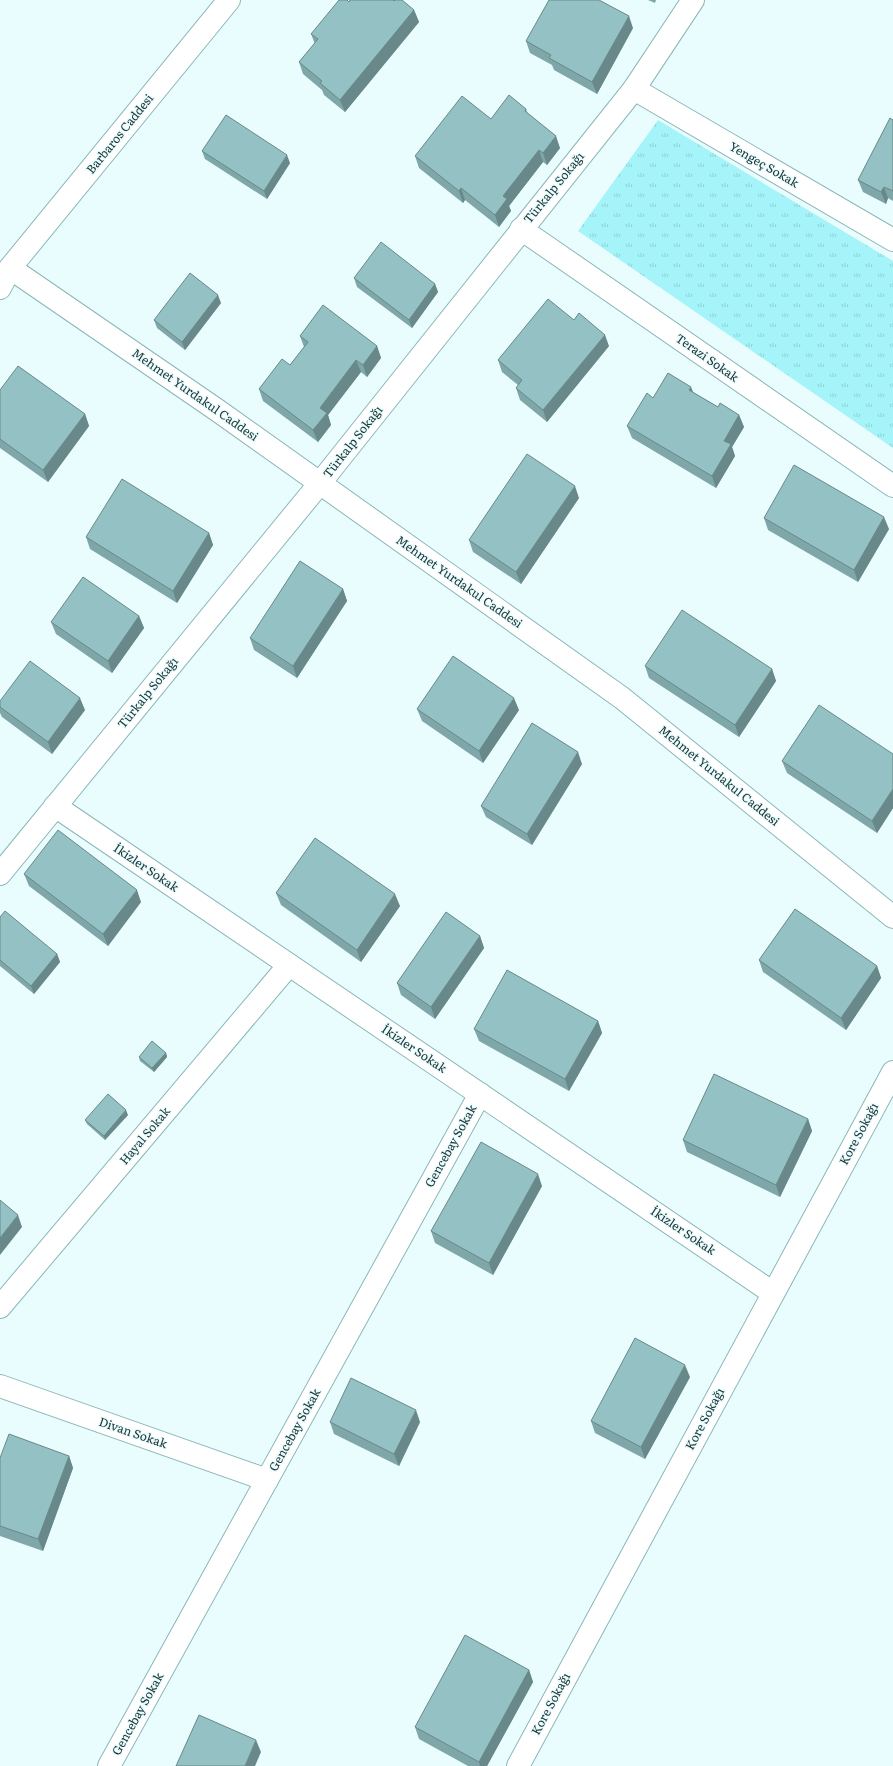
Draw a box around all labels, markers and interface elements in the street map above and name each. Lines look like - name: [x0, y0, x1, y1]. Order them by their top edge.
- street label: Barbaros Caddesi: [81, 90, 157, 177]
- street label: Yengeç Sokak: [726, 137, 803, 192]
- street label: Türkalp Sokağı: [519, 148, 588, 227]
- street label: Terazi Sokak: [672, 329, 743, 386]
- street label: Mehmet Yurdakul Caddesi: [129, 344, 263, 445]
- street label: Türkalp Sokağı: [318, 401, 386, 481]
- street label: Mehmet Yurdakul Caddesi: [393, 531, 527, 632]
- street label: Türkalp Sokağı: [113, 653, 182, 732]
- street label: Mehmet Yurdakul Caddesi: [655, 721, 784, 830]
- street label: İkizler Sokak: [110, 839, 183, 896]
- street label: İkizler Sokak: [378, 1020, 451, 1077]
- street label: Kore Sokağı: [834, 1099, 882, 1168]
- street label: Gencebay Sokak: [420, 1100, 481, 1190]
- street label: Hayal Sokak: [115, 1102, 174, 1168]
- street label: İkizler Sokak: [647, 1202, 720, 1259]
- street label: Gencebay Sokak: [264, 1384, 325, 1474]
- street label: Kore Sokağı: [680, 1384, 728, 1453]
- street label: Divan Sokak: [97, 1412, 171, 1452]
- street label: Gencebay Sokak: [107, 1668, 168, 1758]
- street label: Kore Sokağı: [526, 1669, 574, 1738]

